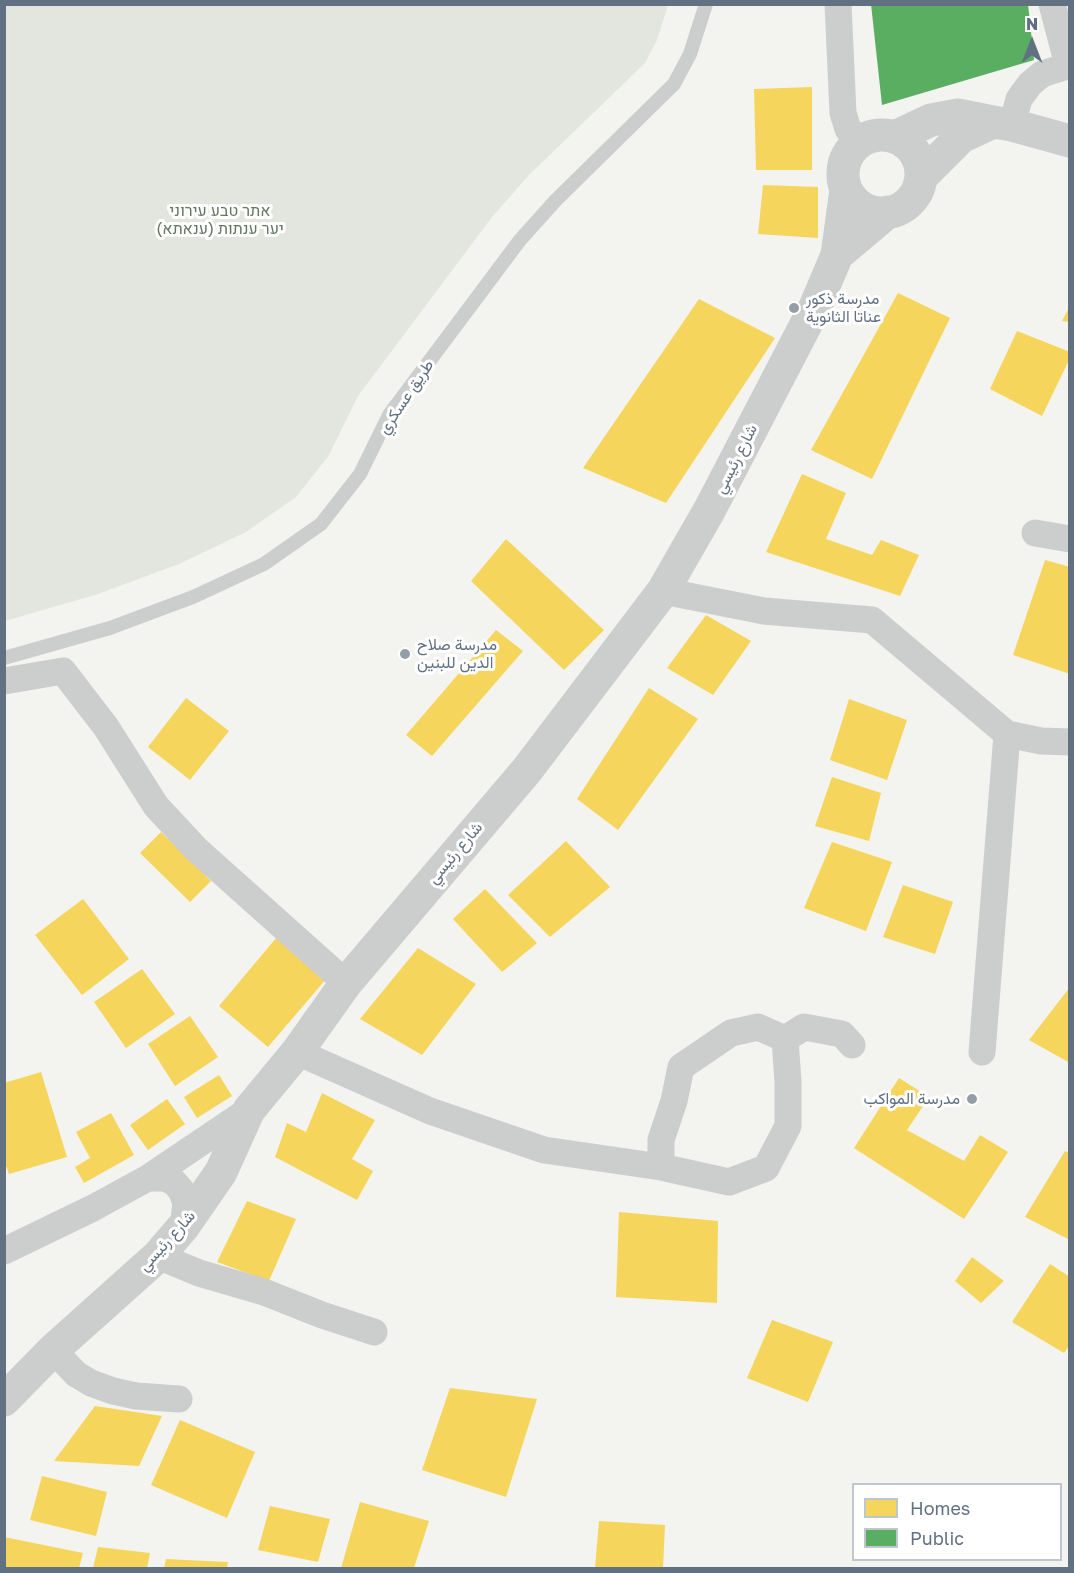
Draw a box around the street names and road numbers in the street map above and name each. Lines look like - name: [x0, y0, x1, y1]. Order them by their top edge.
- street label: طريق عسكري: [374, 356, 438, 438]
- street label: شارع رئيسي: [710, 421, 762, 497]
- street label: شارع رئيسي: [423, 818, 487, 888]
- street label: شارع رئيسي: [135, 1207, 199, 1275]

